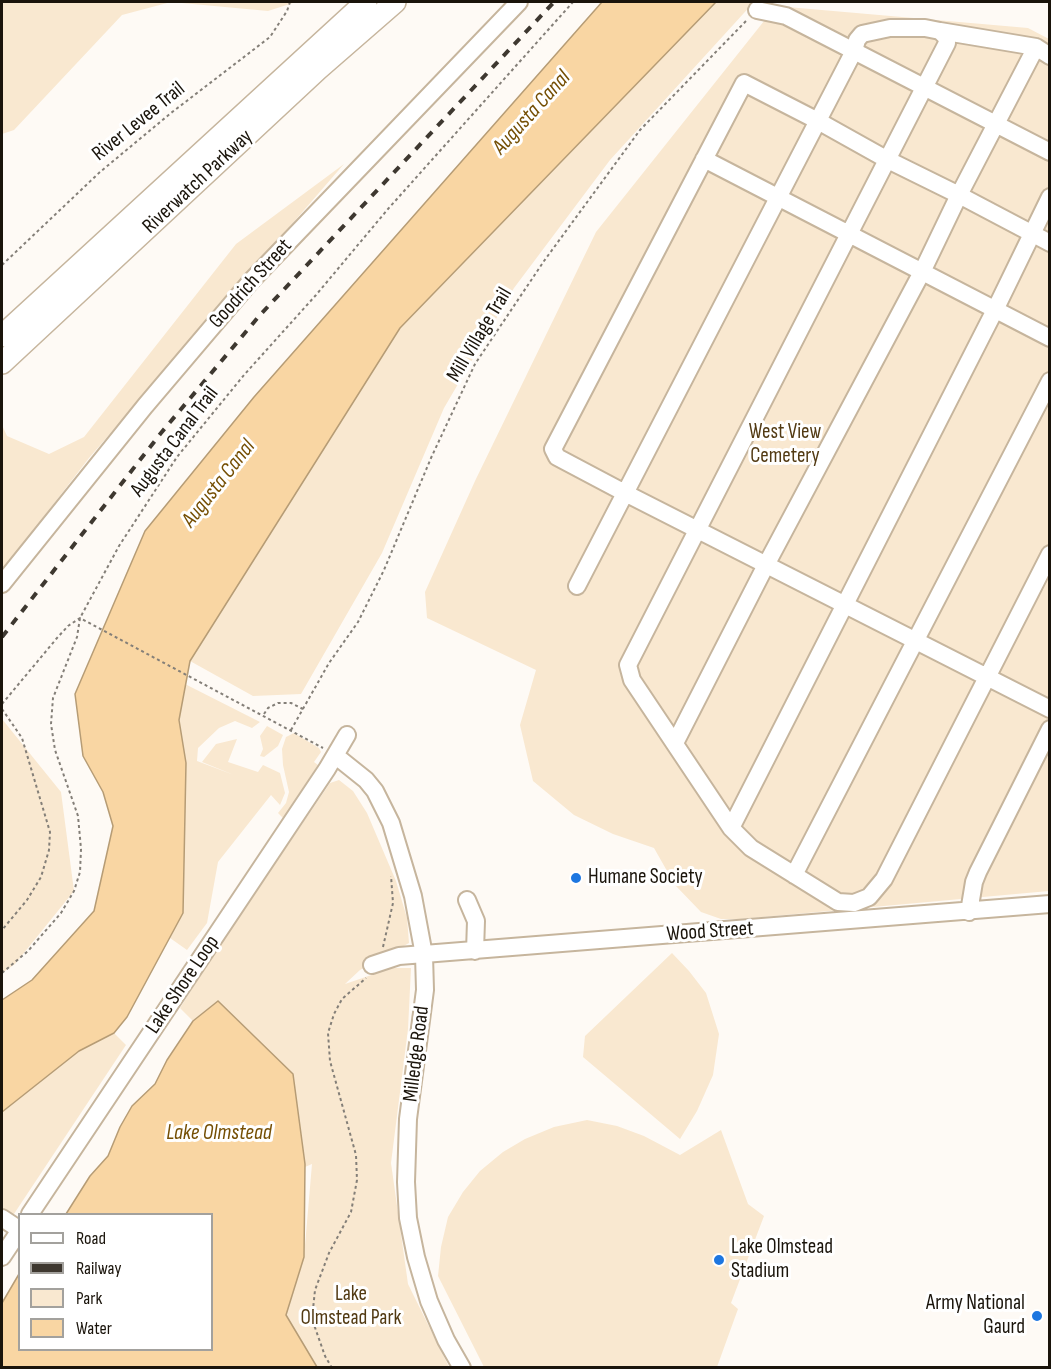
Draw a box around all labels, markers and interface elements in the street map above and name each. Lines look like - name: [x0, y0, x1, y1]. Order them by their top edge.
- water label: Augusta Canal: [487, 66, 577, 160]
- street label: River Levee Trail: [88, 77, 190, 167]
- street label: Riverwatch Parkway: [138, 125, 258, 239]
- street label: Goodrich Street: [204, 234, 298, 334]
- street label: Mill Village Trail: [442, 283, 518, 387]
- street label: Augusta Canal Trail: [126, 382, 224, 502]
- park label: West View Cemetery: [749, 420, 821, 470]
- water label: Augusta Canal: [177, 435, 261, 533]
- place label: Humane Society: [588, 865, 703, 891]
- marker: Humane Society: [569, 871, 583, 885]
- street label: Wood Street: [666, 916, 754, 948]
- street label: Lake Shore Loop: [141, 931, 225, 1039]
- street label: Milledge Road: [399, 1005, 435, 1103]
- water label: Lake Olmstead: [166, 1120, 272, 1146]
- legend: [18, 1213, 213, 1351]
- text: Road: [76, 1228, 106, 1249]
- place label: Lake Olmstead Stadium: [731, 1235, 833, 1285]
- marker: Lake Olmstead Stadium: [712, 1253, 726, 1267]
- text: Railway: [76, 1258, 121, 1279]
- park label: Lake Olmstead Park: [301, 1282, 401, 1332]
- text: Park: [76, 1288, 102, 1309]
- place label: Army National Gaurd: [926, 1291, 1025, 1341]
- marker: Army National Gaurd: [1030, 1309, 1044, 1323]
- text: Water: [76, 1318, 112, 1339]

